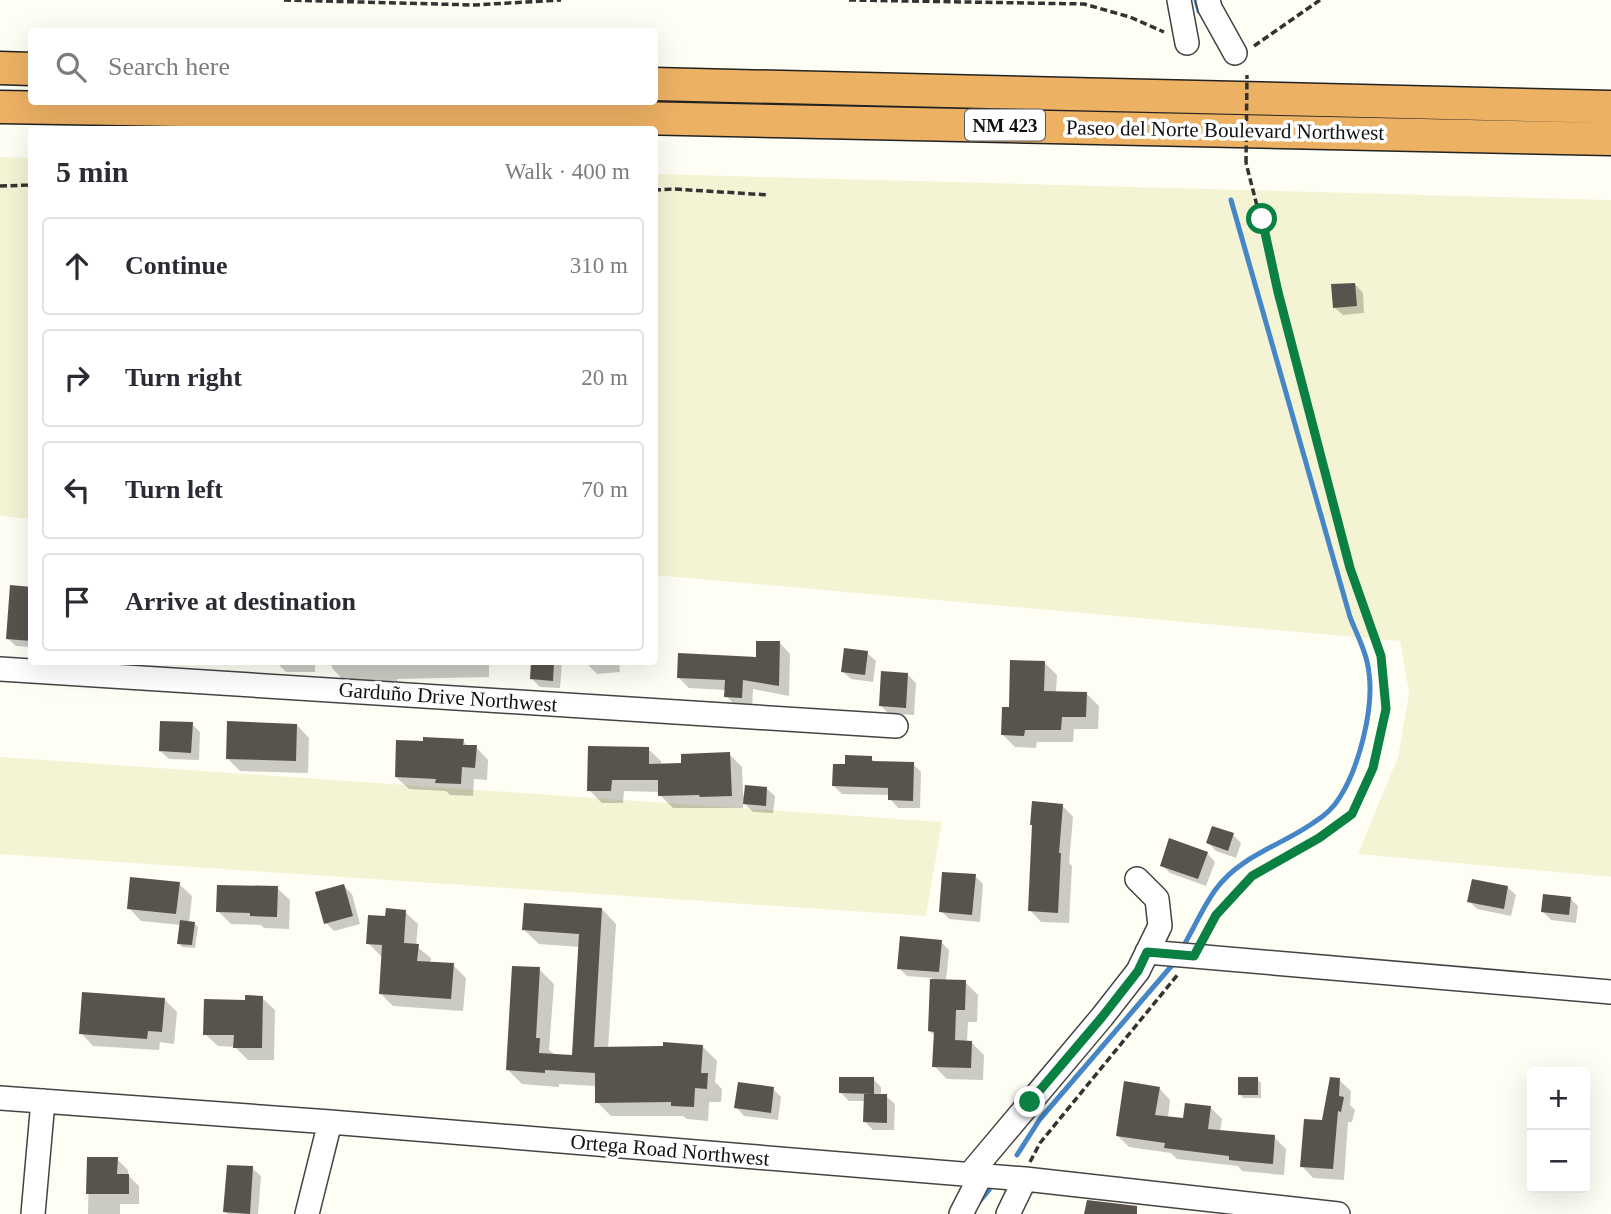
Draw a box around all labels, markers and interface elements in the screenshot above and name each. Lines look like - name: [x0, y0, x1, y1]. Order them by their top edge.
- search box: [28, 28, 658, 105]
- icon: search: [52, 48, 90, 86]
- text: Search here: [108, 52, 230, 81]
- road number: NM 423: [965, 110, 1045, 140]
- street label: Paseo del Norte Boulevard Northwest: [1066, 115, 1385, 145]
- text: 5 min: [56, 155, 129, 188]
- text: Walk · 400 m: [505, 159, 630, 184]
- route start: [1246, 203, 1277, 234]
- icon: ahead: [58, 247, 96, 285]
- text: Continue: [125, 251, 228, 280]
- text: 310 m: [570, 253, 628, 278]
- icon: right: [58, 359, 96, 397]
- text: Turn right: [125, 363, 242, 392]
- text: 20 m: [581, 365, 628, 390]
- icon: left: [58, 471, 96, 509]
- text: Turn left: [125, 475, 223, 504]
- text: 70 m: [581, 477, 628, 502]
- icon: arrive: [58, 583, 96, 621]
- text: Arrive at destination: [125, 587, 356, 616]
- street label: Garduño Drive Northwest: [338, 677, 558, 717]
- map controls: [1527, 1067, 1590, 1193]
- button: +: [1527, 1067, 1590, 1130]
- route end: [1014, 1086, 1045, 1117]
- street label: Ortega Road Northwest: [570, 1129, 771, 1171]
- button: −: [1527, 1130, 1590, 1193]

